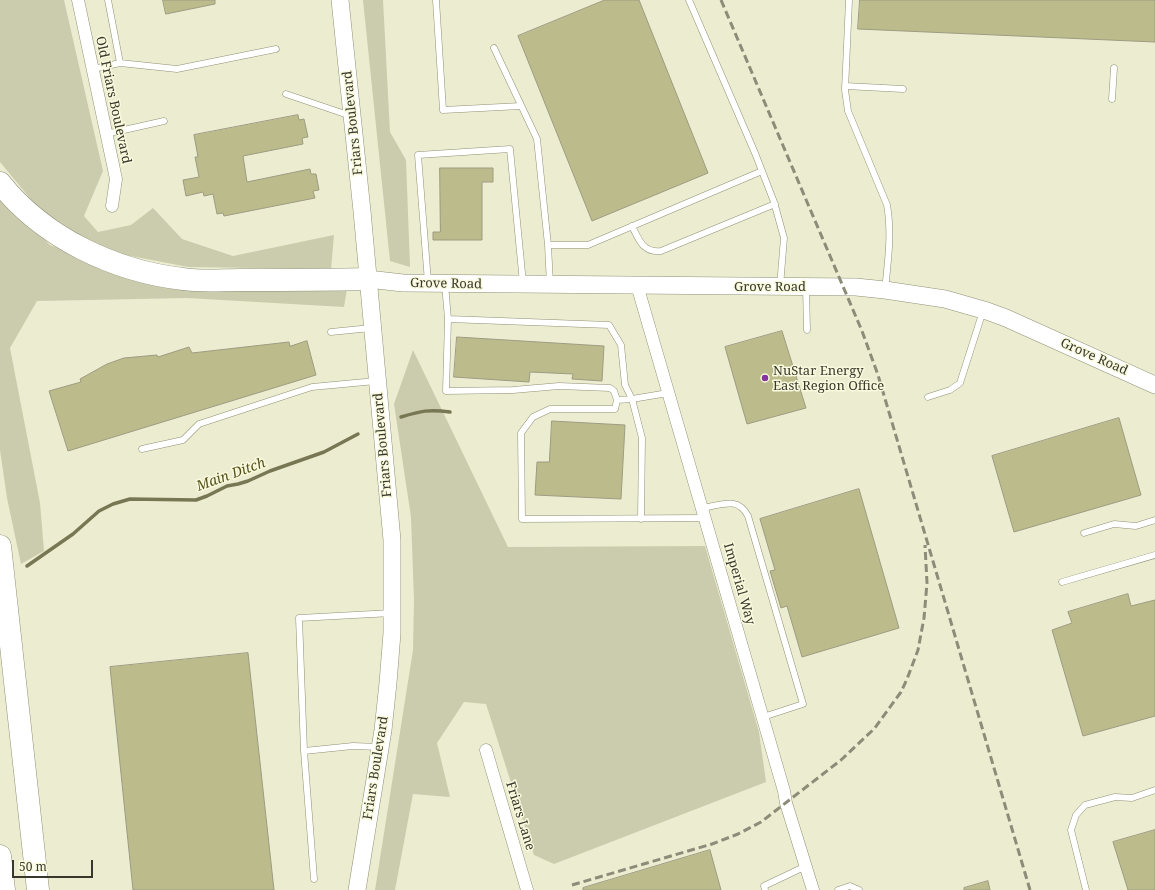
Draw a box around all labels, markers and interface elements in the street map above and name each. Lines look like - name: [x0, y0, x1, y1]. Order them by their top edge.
- street label: Old Friars Boulevard: [92, 35, 134, 165]
- street label: Friars Boulevard: [340, 70, 366, 176]
- street label: Grove Road: [410, 276, 482, 292]
- street label: Grove Road: [734, 279, 806, 295]
- street label: Grove Road: [1058, 335, 1130, 379]
- place label: NuStar Energy East Region Office: [773, 363, 884, 394]
- marker: NuStar Energy East Region Office: [760, 373, 770, 383]
- street label: Friars Boulevard: [371, 392, 395, 498]
- water label: Main Ditch: [194, 455, 268, 495]
- street label: Imperial Way: [720, 541, 758, 627]
- street label: Friars Boulevard: [360, 715, 392, 821]
- street label: Friars Lane: [502, 780, 538, 852]
- scale bar: [14, 852, 95, 878]
- text: 50 m: [19, 858, 47, 875]

